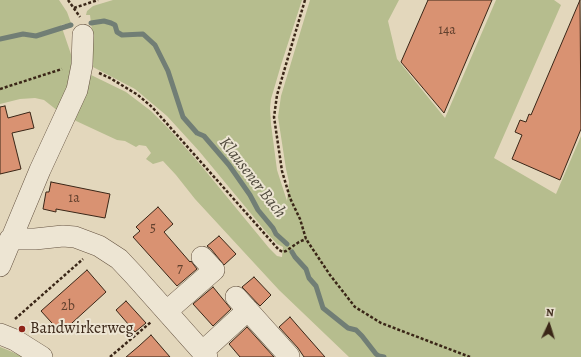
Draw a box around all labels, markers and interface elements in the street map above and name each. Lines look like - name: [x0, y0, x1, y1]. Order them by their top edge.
- house number: 14a: [438, 23, 456, 39]
- water label: Klausener Bach: [214, 133, 290, 223]
- house number: 1a: [68, 191, 80, 207]
- house number: 5: [150, 221, 156, 237]
- house number: 7: [177, 262, 183, 278]
- house number: 2b: [61, 299, 75, 315]
- north arrow: [529, 305, 569, 345]
- text: N: [545, 305, 554, 320]
- place label: Bandwirkerweg: [30, 319, 134, 339]
- marker: Bandwirkerweg: [17, 324, 27, 334]

